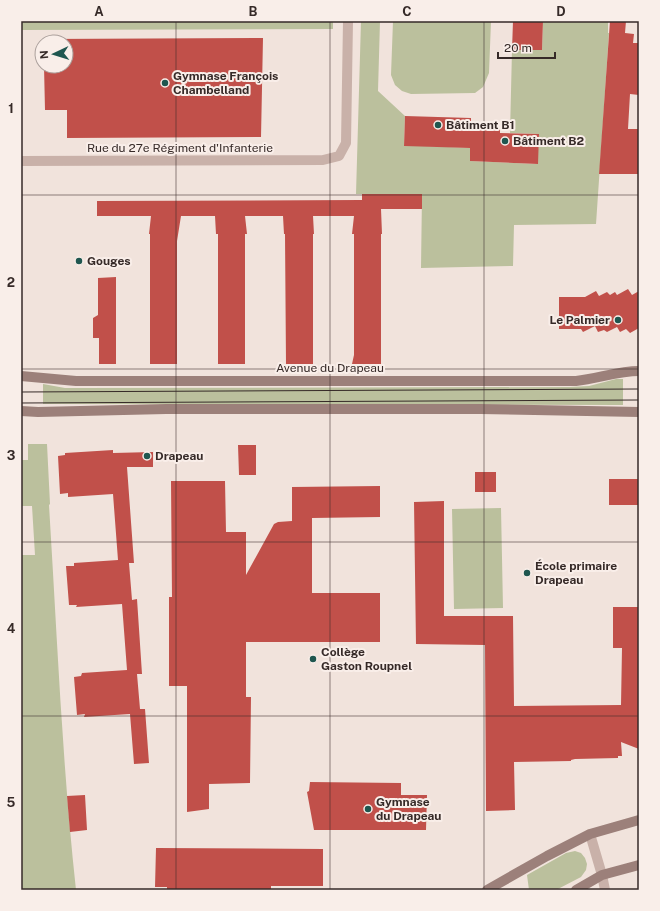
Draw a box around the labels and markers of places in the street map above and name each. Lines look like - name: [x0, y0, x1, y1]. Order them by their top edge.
- place label: Gymnase François Chambelland: [173, 69, 278, 97]
- marker: Gymnase François Chambelland: [160, 78, 170, 88]
- place label: Bâtiment B1: [446, 118, 515, 132]
- marker: Bâtiment B1: [433, 120, 443, 130]
- place label: Bâtiment B2: [513, 134, 585, 148]
- marker: Bâtiment B2: [500, 136, 510, 146]
- place label: Gouges: [87, 254, 131, 268]
- marker: Gouges: [74, 256, 84, 266]
- place label: Le Palmier: [549, 313, 610, 327]
- marker: Le Palmier: [613, 315, 623, 325]
- place label: Drapeau: [155, 449, 203, 463]
- marker: Drapeau: [142, 451, 152, 461]
- place label: École primaire Drapeau: [535, 559, 617, 587]
- marker: École primaire Drapeau: [522, 568, 532, 578]
- place label: Collège Gaston Roupnel: [321, 645, 412, 673]
- marker: Collège Gaston Roupnel: [308, 654, 318, 664]
- place label: Gymnase du Drapeau: [376, 795, 442, 823]
- marker: Gymnase du Drapeau: [363, 804, 373, 814]

